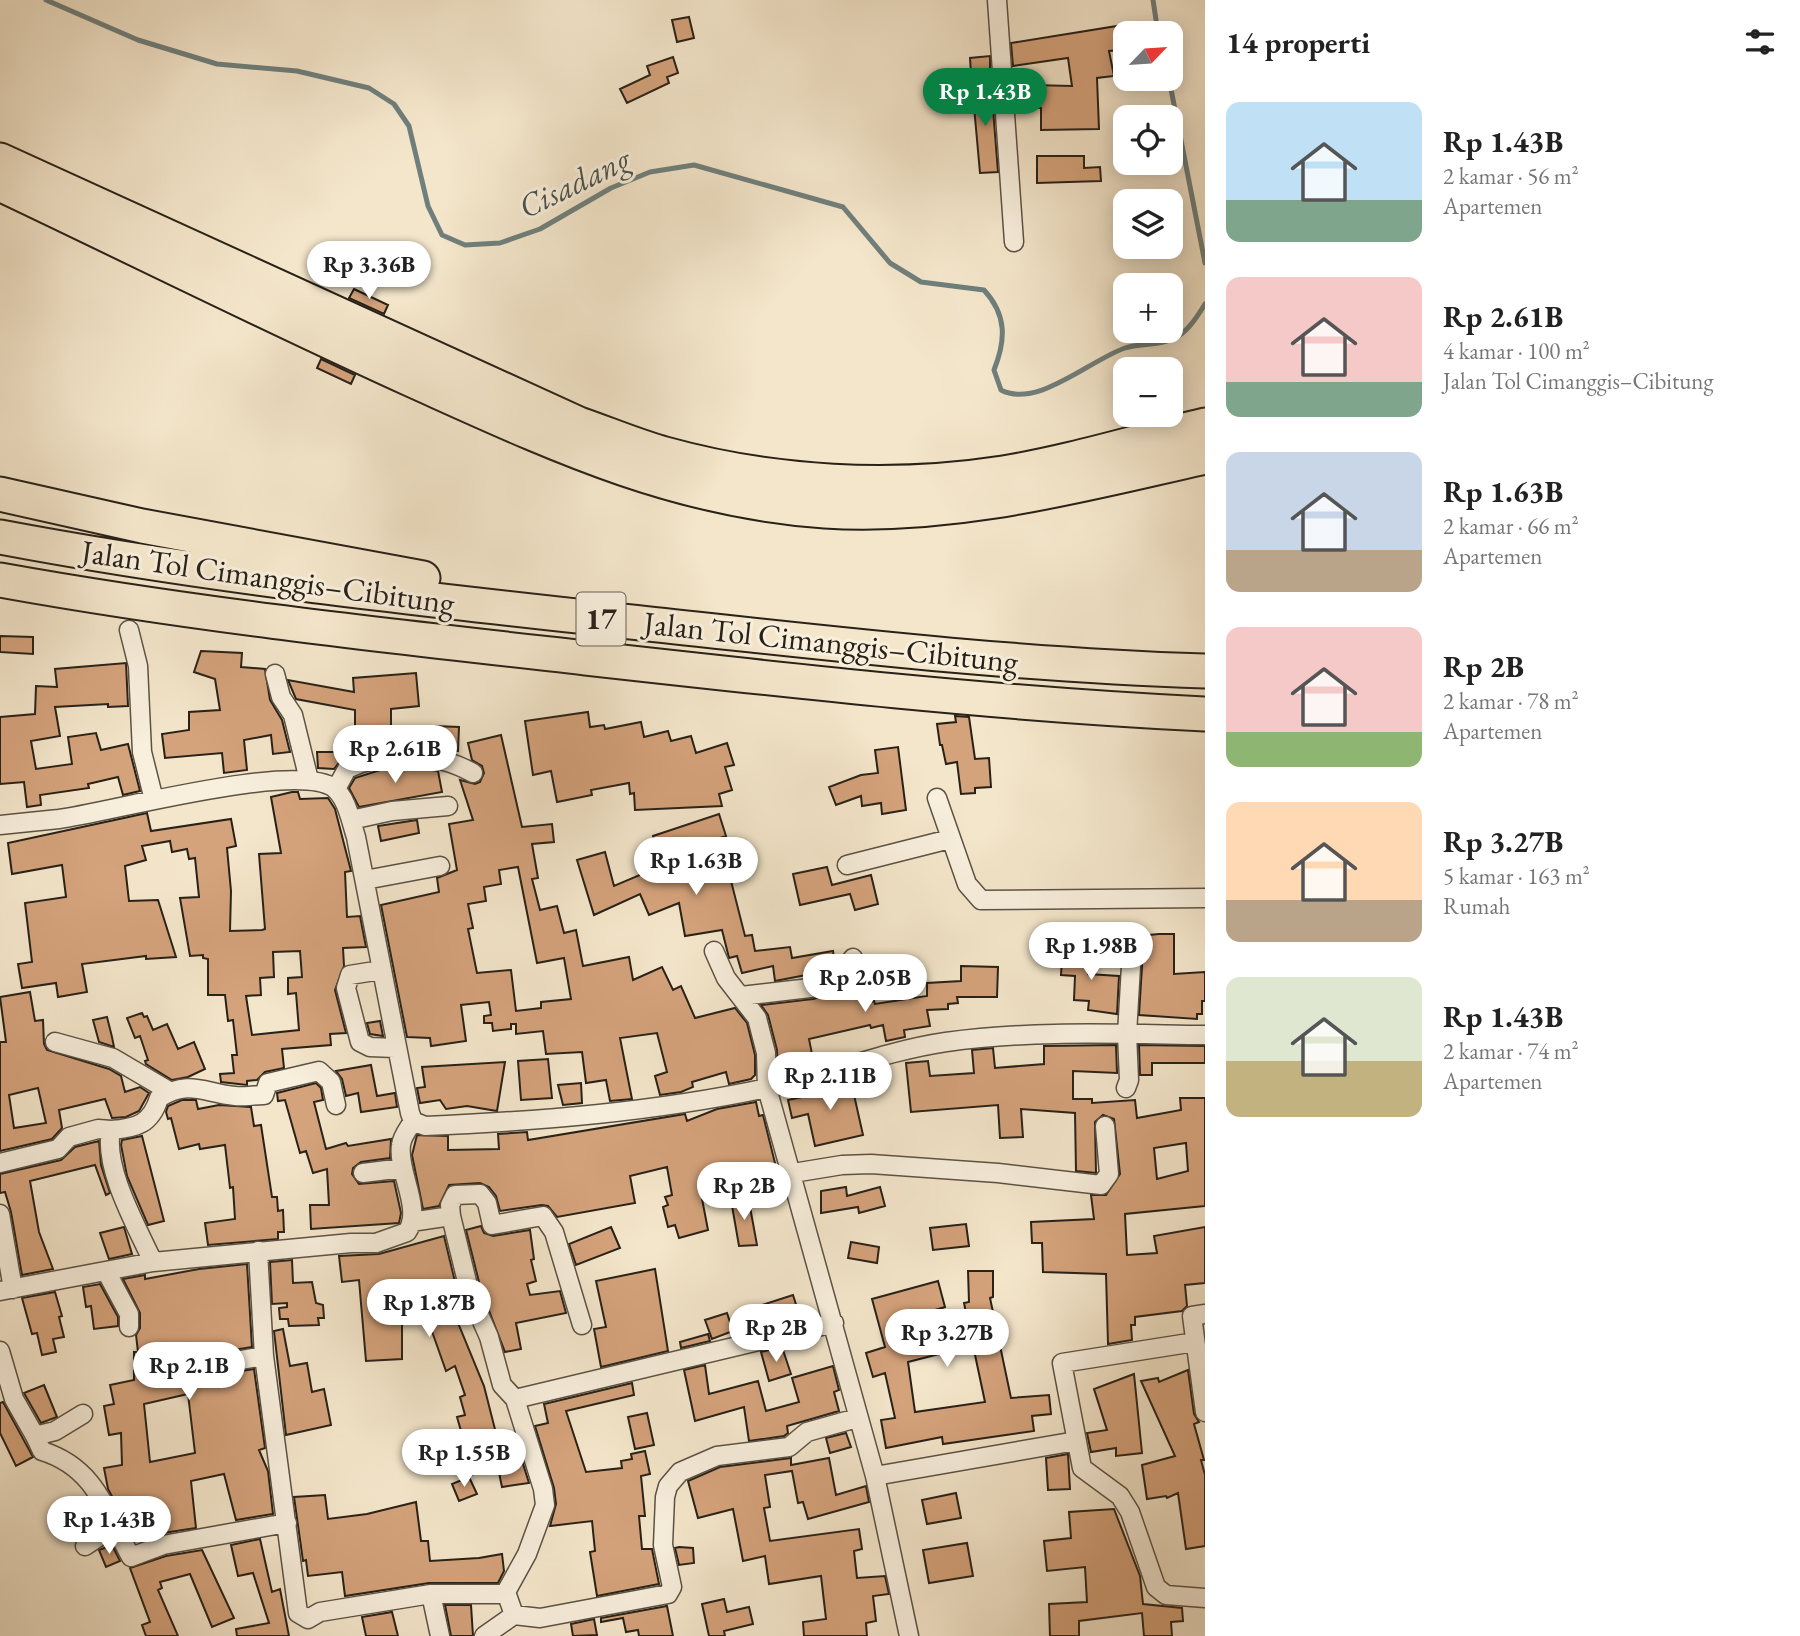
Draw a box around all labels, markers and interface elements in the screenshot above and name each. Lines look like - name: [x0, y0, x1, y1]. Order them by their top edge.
- north arrow: [1113, 21, 1183, 91]
- map controls: [1113, 21, 1183, 427]
- text: 14 properti: [1226, 23, 1370, 62]
- icon: filters: [1741, 23, 1779, 61]
- pin: Rp 1.43B: [913, 68, 1057, 128]
- text: Rp 1.43B: [939, 76, 1031, 106]
- button: locate: [1113, 105, 1183, 175]
- text: Rp 1.43B: [1443, 122, 1563, 161]
- icon: home: [1282, 130, 1366, 214]
- water label: Cisadang: [511, 136, 639, 228]
- text: 2 kamar · 56 m²: [1443, 161, 1579, 191]
- button: layers: [1113, 189, 1183, 259]
- text: Apartemen: [1443, 191, 1542, 221]
- pin: Rp 3.36B: [297, 242, 441, 301]
- text: Rp 3.36B: [323, 249, 415, 279]
- button: +: [1113, 273, 1183, 343]
- text: Rp 2.61B: [1443, 297, 1563, 336]
- icon: home: [1282, 305, 1366, 389]
- text: 4 kamar · 100 m²: [1443, 336, 1590, 366]
- button: −: [1113, 357, 1183, 427]
- text: Jalan Tol Cimanggis–Cibitung: [1443, 366, 1713, 396]
- text: Rp 1.63B: [1443, 472, 1563, 511]
- icon: home: [1282, 480, 1366, 564]
- text: 2 kamar · 66 m²: [1443, 511, 1579, 541]
- street label: Jalan Tol Cimanggis–Cibitung: [76, 530, 458, 624]
- text: Apartemen: [1443, 541, 1542, 571]
- road number: 17: [576, 592, 626, 646]
- street label: Jalan Tol Cimanggis–Cibitung: [639, 601, 1021, 683]
- text: Rp 2B: [1443, 647, 1524, 686]
- icon: home: [1282, 655, 1366, 739]
- text: 2 kamar · 78 m²: [1443, 686, 1579, 716]
- text: Apartemen: [1443, 716, 1542, 746]
- pin: Rp 2.61B: [323, 726, 467, 785]
- text: Rp 2.61B: [349, 733, 441, 763]
- text: Rp 3.27B: [1443, 822, 1563, 861]
- icon: home: [1282, 830, 1366, 914]
- pin: Rp 1.63B: [624, 838, 768, 897]
- text: Rp 1.63B: [650, 845, 742, 875]
- text: 5 kamar · 163 m²: [1443, 861, 1590, 891]
- text: Rumah: [1443, 891, 1510, 921]
- pin: Rp 1.98B: [1019, 922, 1163, 982]
- text: Rp 1.98B: [1045, 930, 1137, 960]
- pin: Rp 2.05B: [793, 954, 937, 1014]
- text: Rp 2.05B: [819, 962, 911, 992]
- text: Rp 1.43B: [1443, 997, 1563, 1036]
- icon: home: [1282, 1005, 1366, 1089]
- text: 2 kamar · 74 m²: [1443, 1036, 1579, 1066]
- pin: Rp 2.11B: [758, 1052, 902, 1112]
- text: Rp 2.11B: [784, 1060, 876, 1090]
- text: Apartemen: [1443, 1066, 1542, 1096]
- pin: Rp 2B: [695, 1162, 793, 1222]
- text: Rp 2B: [713, 1170, 775, 1200]
- pin: Rp 1.87B: [357, 1280, 501, 1339]
- text: Rp 1.87B: [383, 1287, 475, 1317]
- pin: Rp 2B: [727, 1304, 825, 1364]
- pin: Rp 3.27B: [875, 1310, 1019, 1369]
- text: Rp 2B: [745, 1312, 807, 1342]
- text: Rp 3.27B: [901, 1317, 993, 1347]
- pin: Rp 2.1B: [124, 1342, 254, 1402]
- text: Rp 2.1B: [149, 1350, 229, 1380]
- pin: Rp 1.55B: [392, 1430, 536, 1489]
- text: Rp 1.55B: [418, 1437, 510, 1467]
- pin: Rp 1.43B: [37, 1496, 181, 1556]
- text: Rp 1.43B: [63, 1504, 155, 1534]

